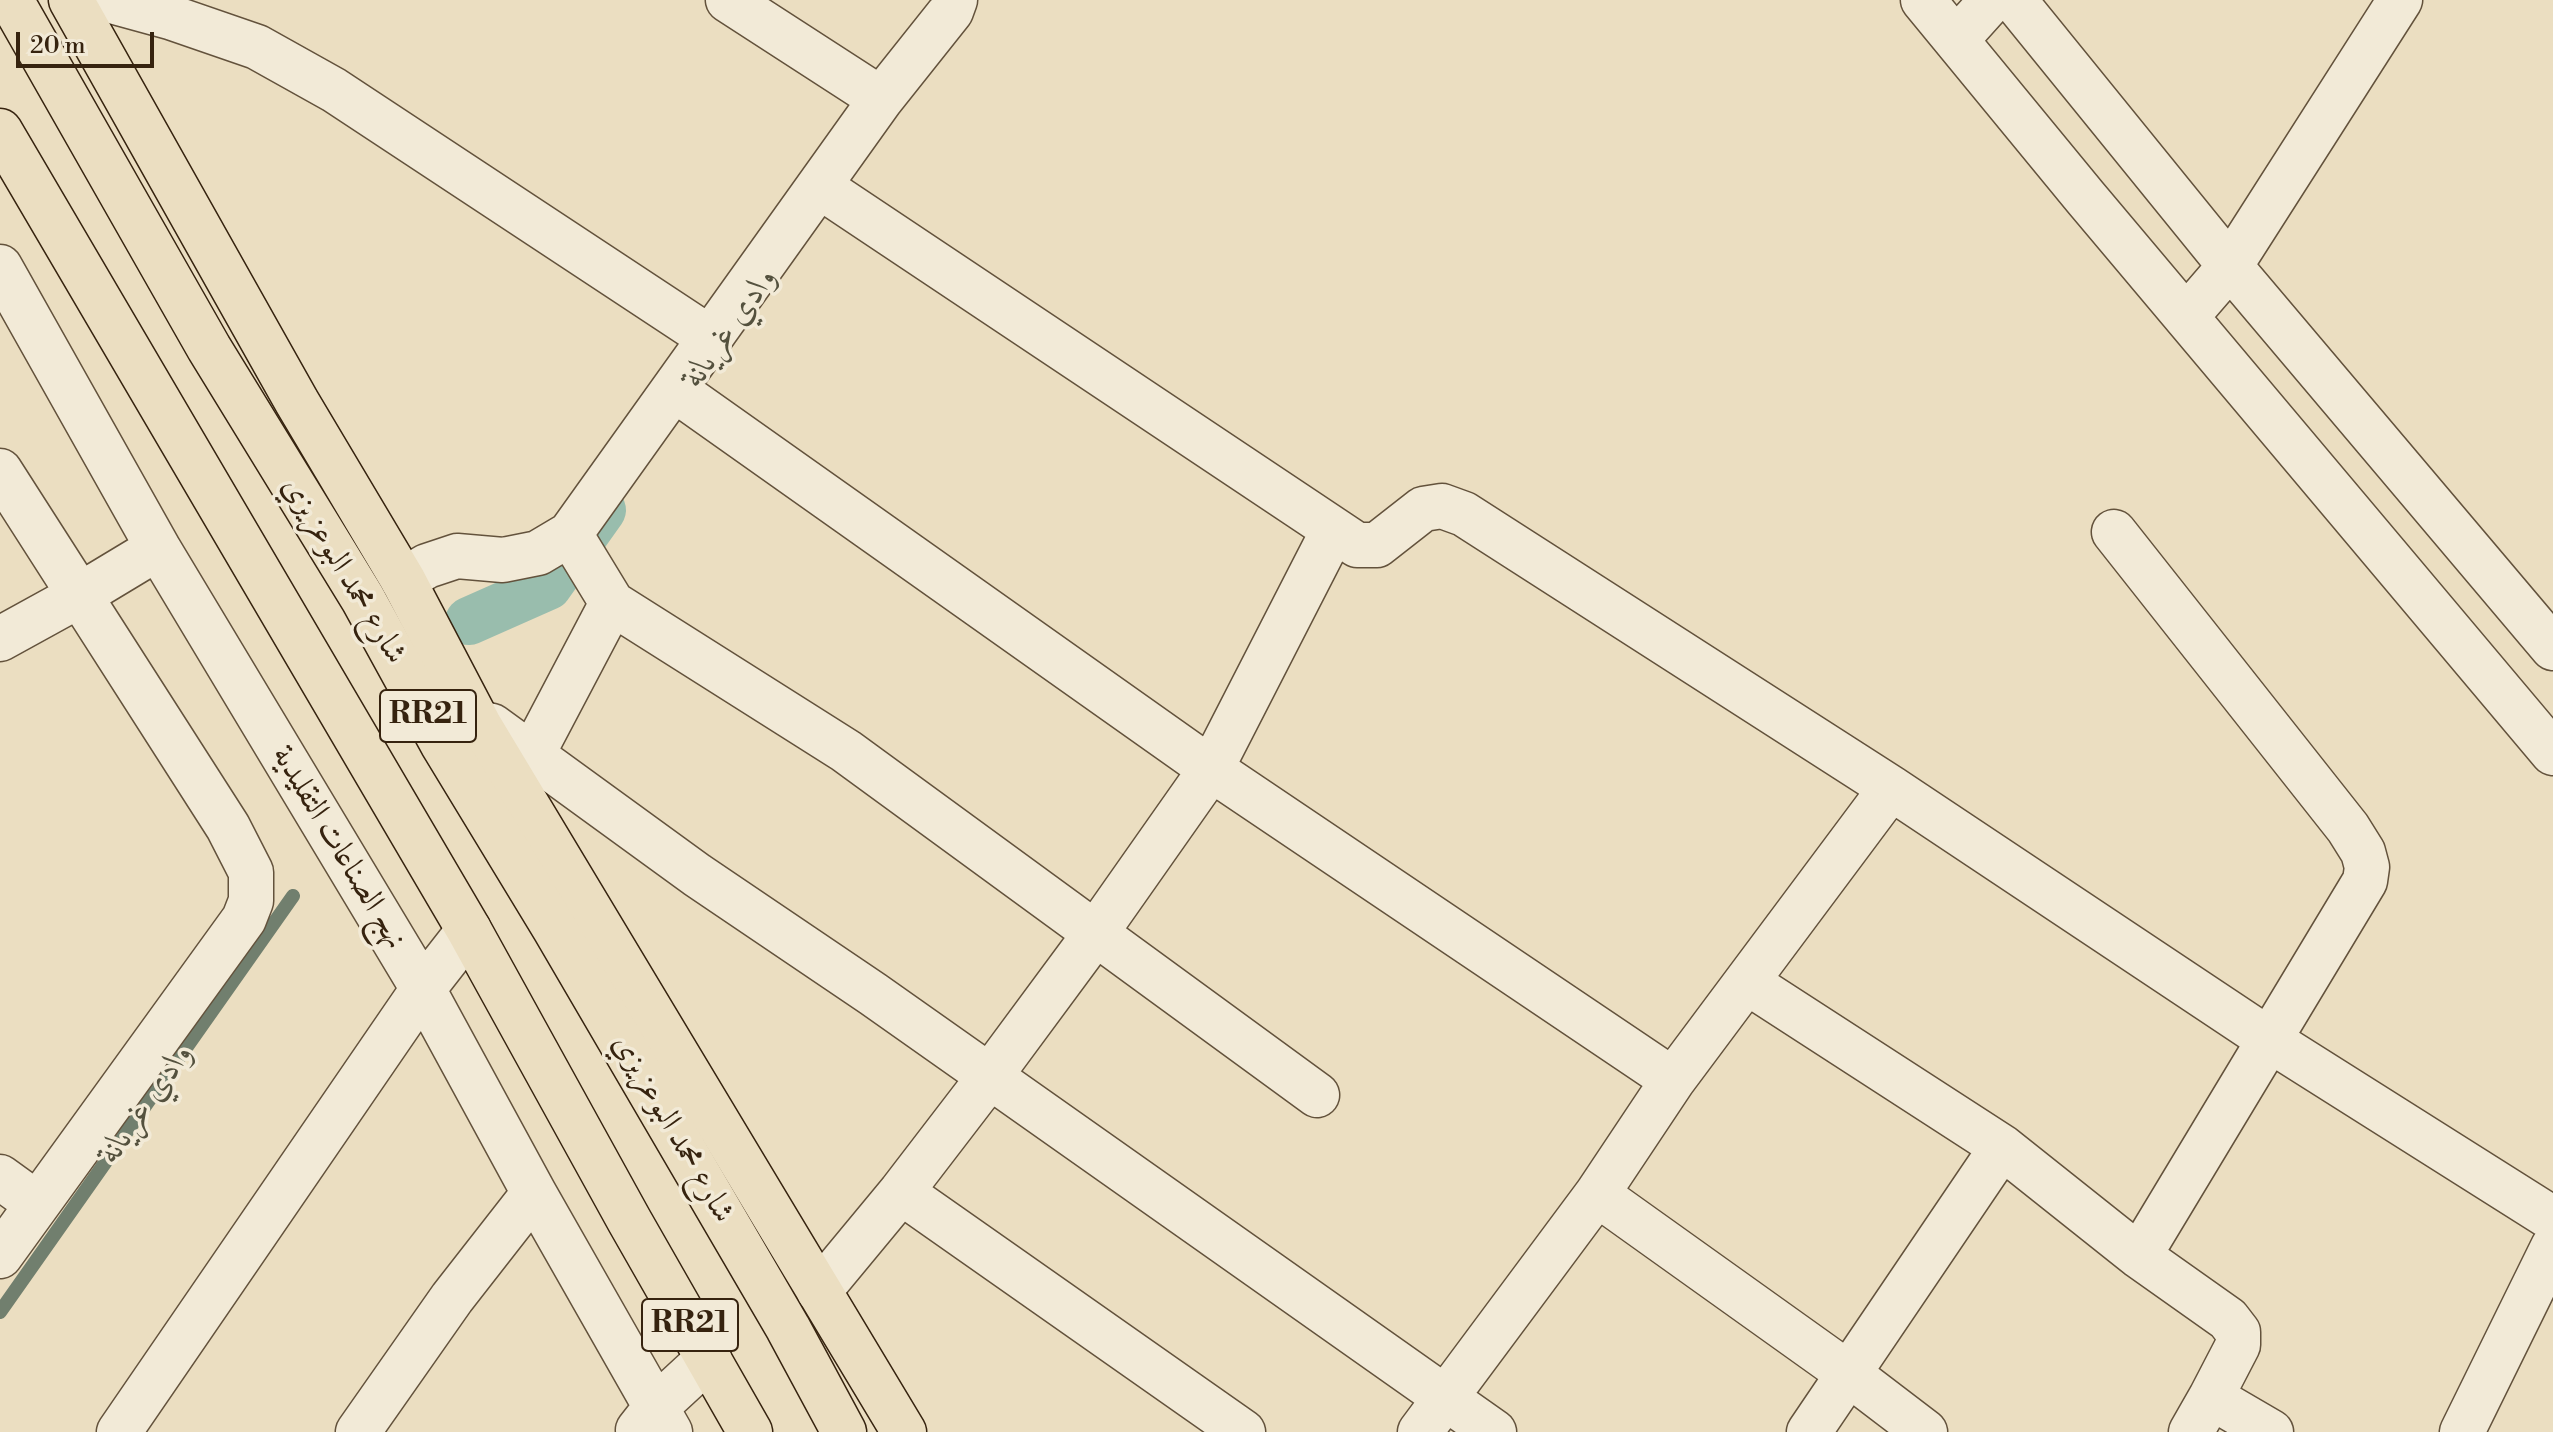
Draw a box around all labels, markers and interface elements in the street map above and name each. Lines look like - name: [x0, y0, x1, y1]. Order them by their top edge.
- scale bar: [20, 16, 158, 66]
- text: 20 m: [30, 31, 86, 61]
- water label: وادي غريانة: [675, 260, 787, 396]
- street label: شارع محمد البوعزيزي: [272, 470, 414, 672]
- road number: RR21: [380, 690, 476, 742]
- street label: نهج الصناعات التقليدية: [262, 739, 414, 957]
- street label: شارع محمد البوعزيزي: [603, 1028, 741, 1230]
- water label: وادي غريانة: [91, 1036, 203, 1172]
- road number: RR21: [642, 1299, 738, 1351]

